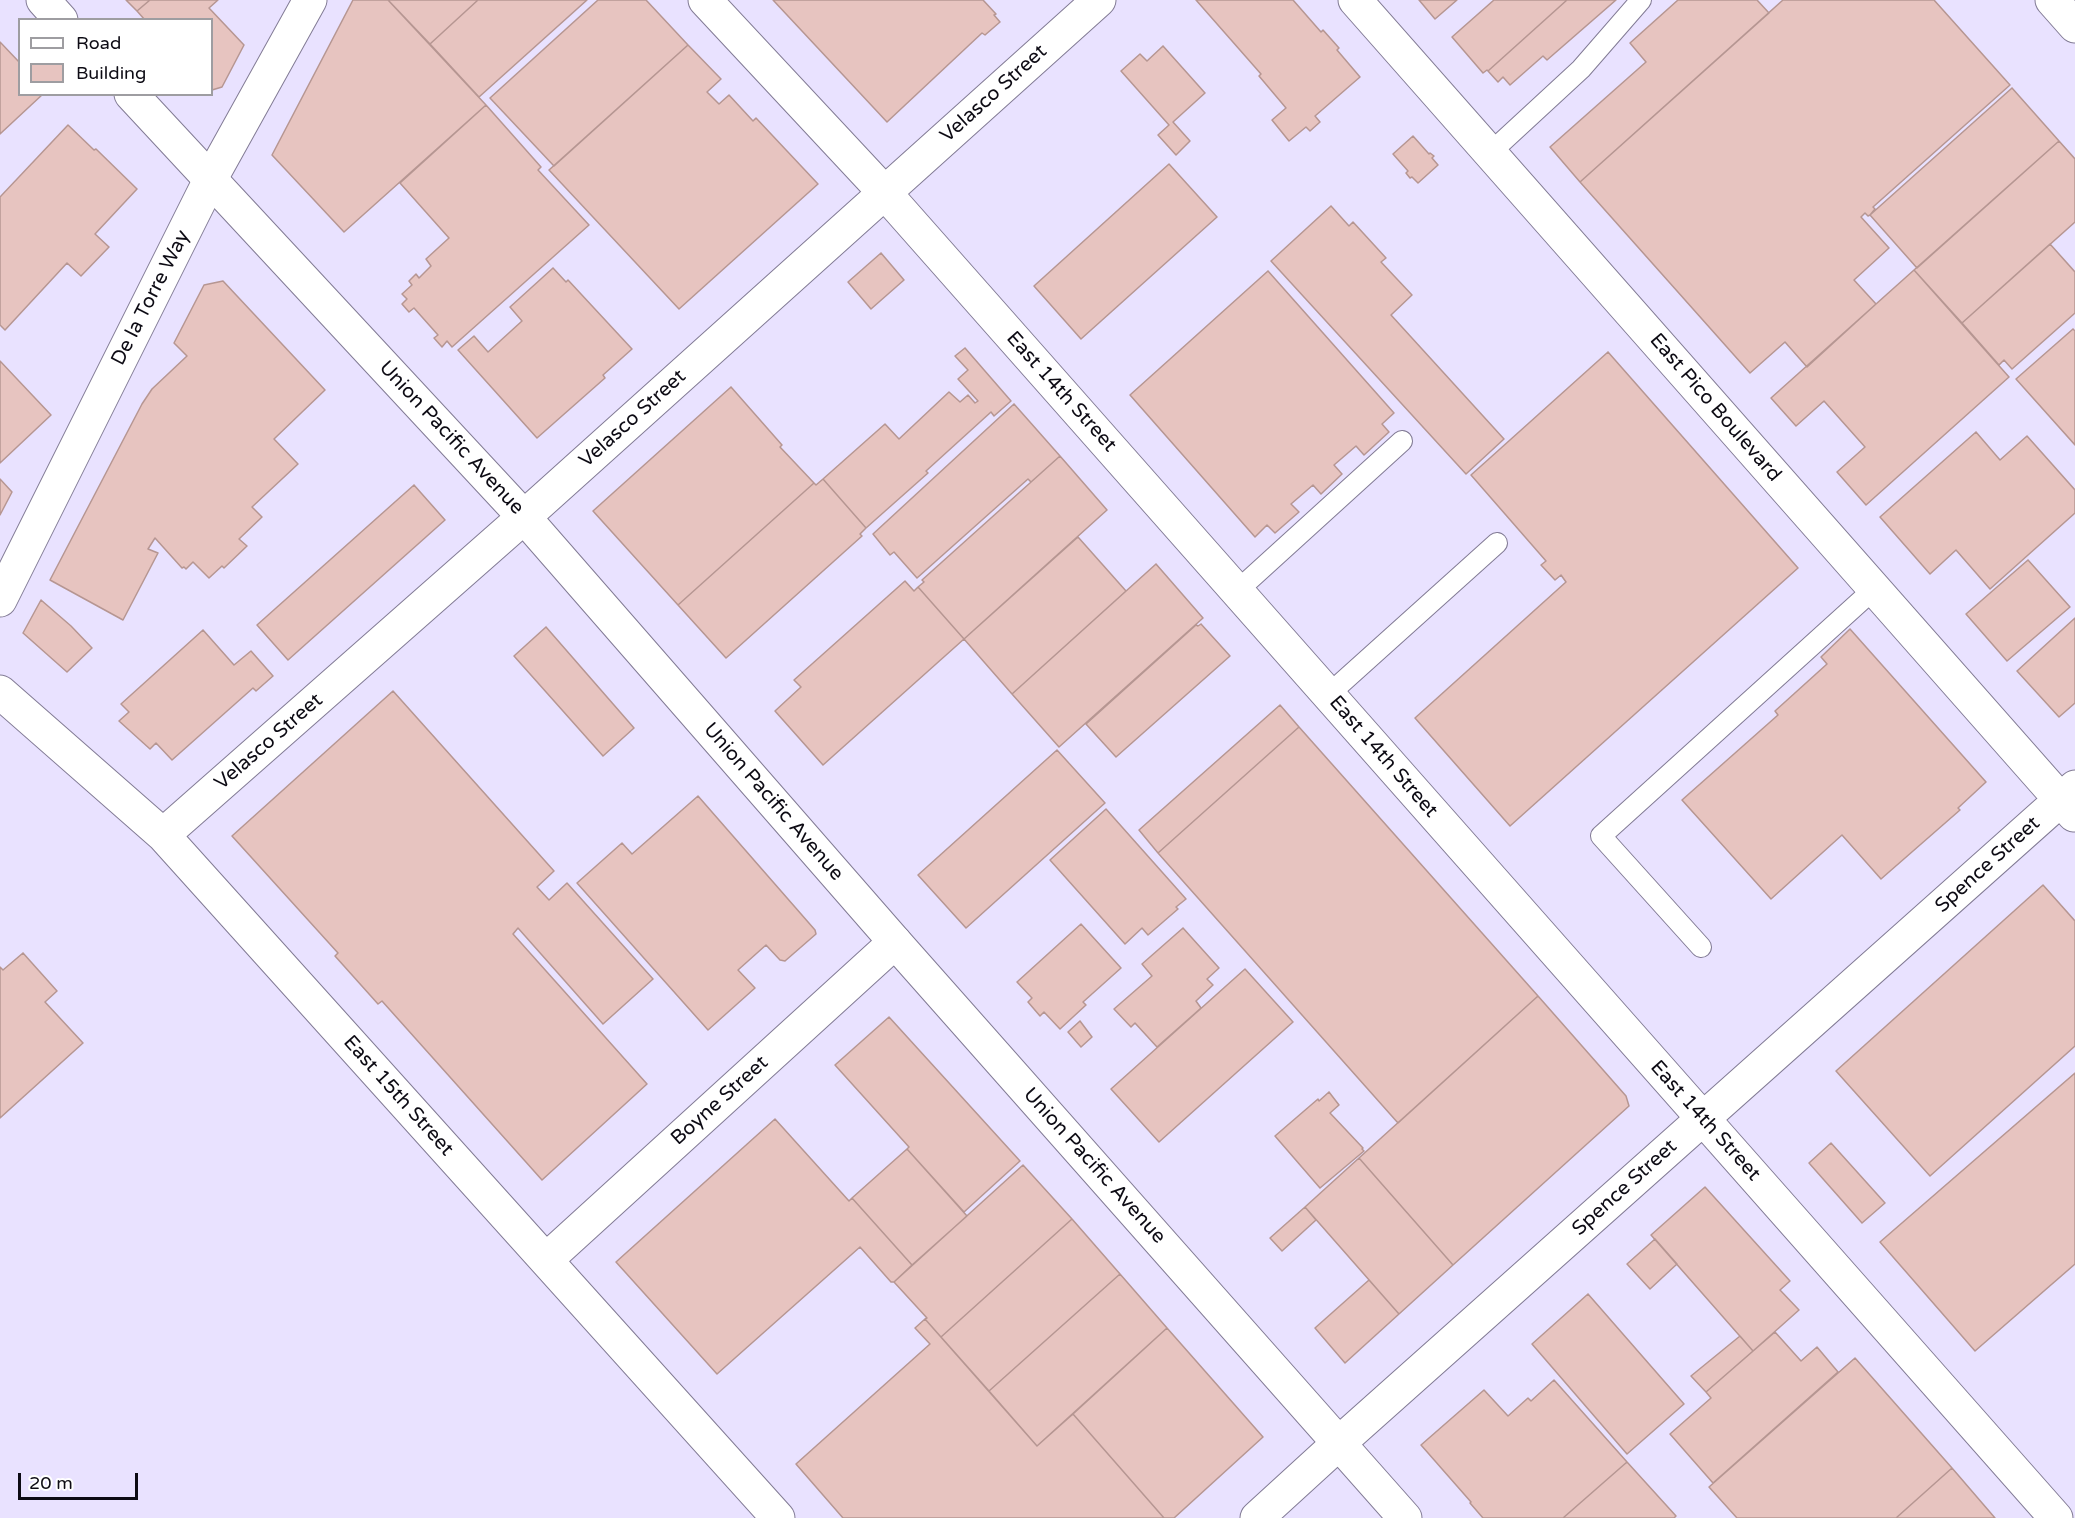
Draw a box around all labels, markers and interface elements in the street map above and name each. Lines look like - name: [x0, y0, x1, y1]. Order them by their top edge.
- legend: [18, 18, 213, 96]
- text: Road: [76, 32, 121, 54]
- street label: Velasco Street: [936, 40, 1052, 148]
- text: Building: [76, 62, 146, 84]
- street label: De la Torre Way: [107, 226, 195, 370]
- street label: East 14th Street: [1001, 327, 1121, 457]
- street label: East Pico Boulevard: [1644, 329, 1786, 487]
- street label: Union Pacific Avenue: [374, 356, 528, 520]
- street label: Velasco Street: [575, 365, 691, 473]
- street label: Velasco Street: [210, 689, 328, 795]
- street label: East 14th Street: [1324, 691, 1442, 823]
- street label: Union Pacific Avenue: [698, 718, 848, 886]
- street label: Spence Street: [1931, 812, 2045, 918]
- street label: East 15th Street: [338, 1031, 458, 1161]
- street label: Boyne Street: [666, 1051, 774, 1151]
- street label: East 14th Street: [1645, 1056, 1765, 1186]
- street label: Union Pacific Avenue: [1018, 1083, 1170, 1249]
- street label: Spence Street: [1568, 1135, 1682, 1241]
- scale bar: [21, 1461, 141, 1499]
- text: 20 m: [29, 1472, 73, 1494]

